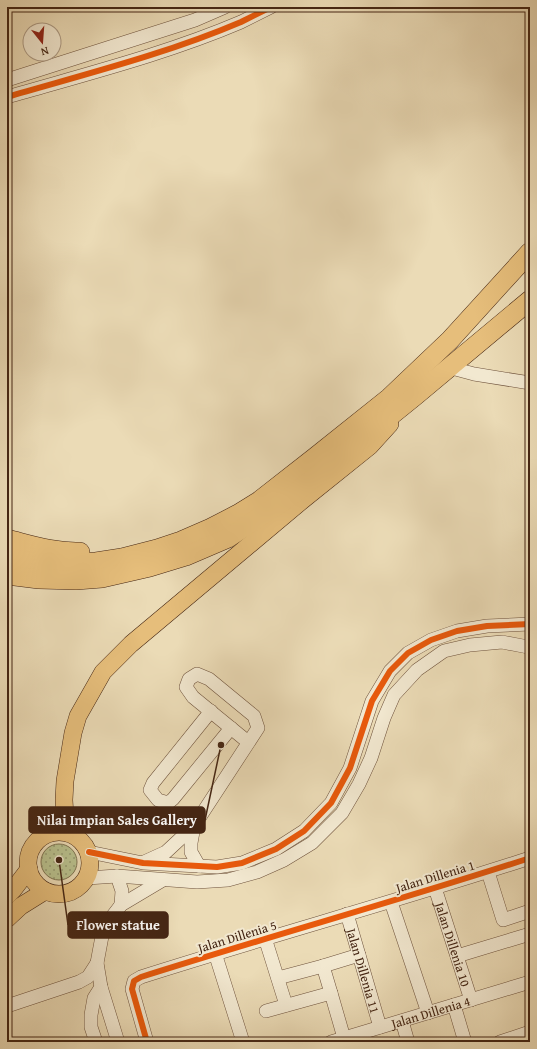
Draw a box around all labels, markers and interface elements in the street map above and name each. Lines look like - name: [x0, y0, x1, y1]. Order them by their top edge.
- north arrow: [22, 22, 62, 62]
- text: N: [38, 43, 51, 60]
- callout: Nilai Impian Sales Gallery: [29, 807, 205, 833]
- text: Nilai Impian Sales Gallery: [37, 810, 198, 830]
- street label: Jalan Dillenia 1: [392, 855, 477, 898]
- street label: Jalan Dillenia 10: [429, 898, 475, 989]
- callout: Flower statue: [68, 912, 168, 938]
- text: Flower statue: [76, 915, 160, 935]
- street label: Jalan Dillenia 5: [194, 915, 279, 958]
- street label: Jalan Dillenia 11: [341, 924, 384, 1016]
- street label: Jalan Dillenia 4: [387, 992, 472, 1034]

